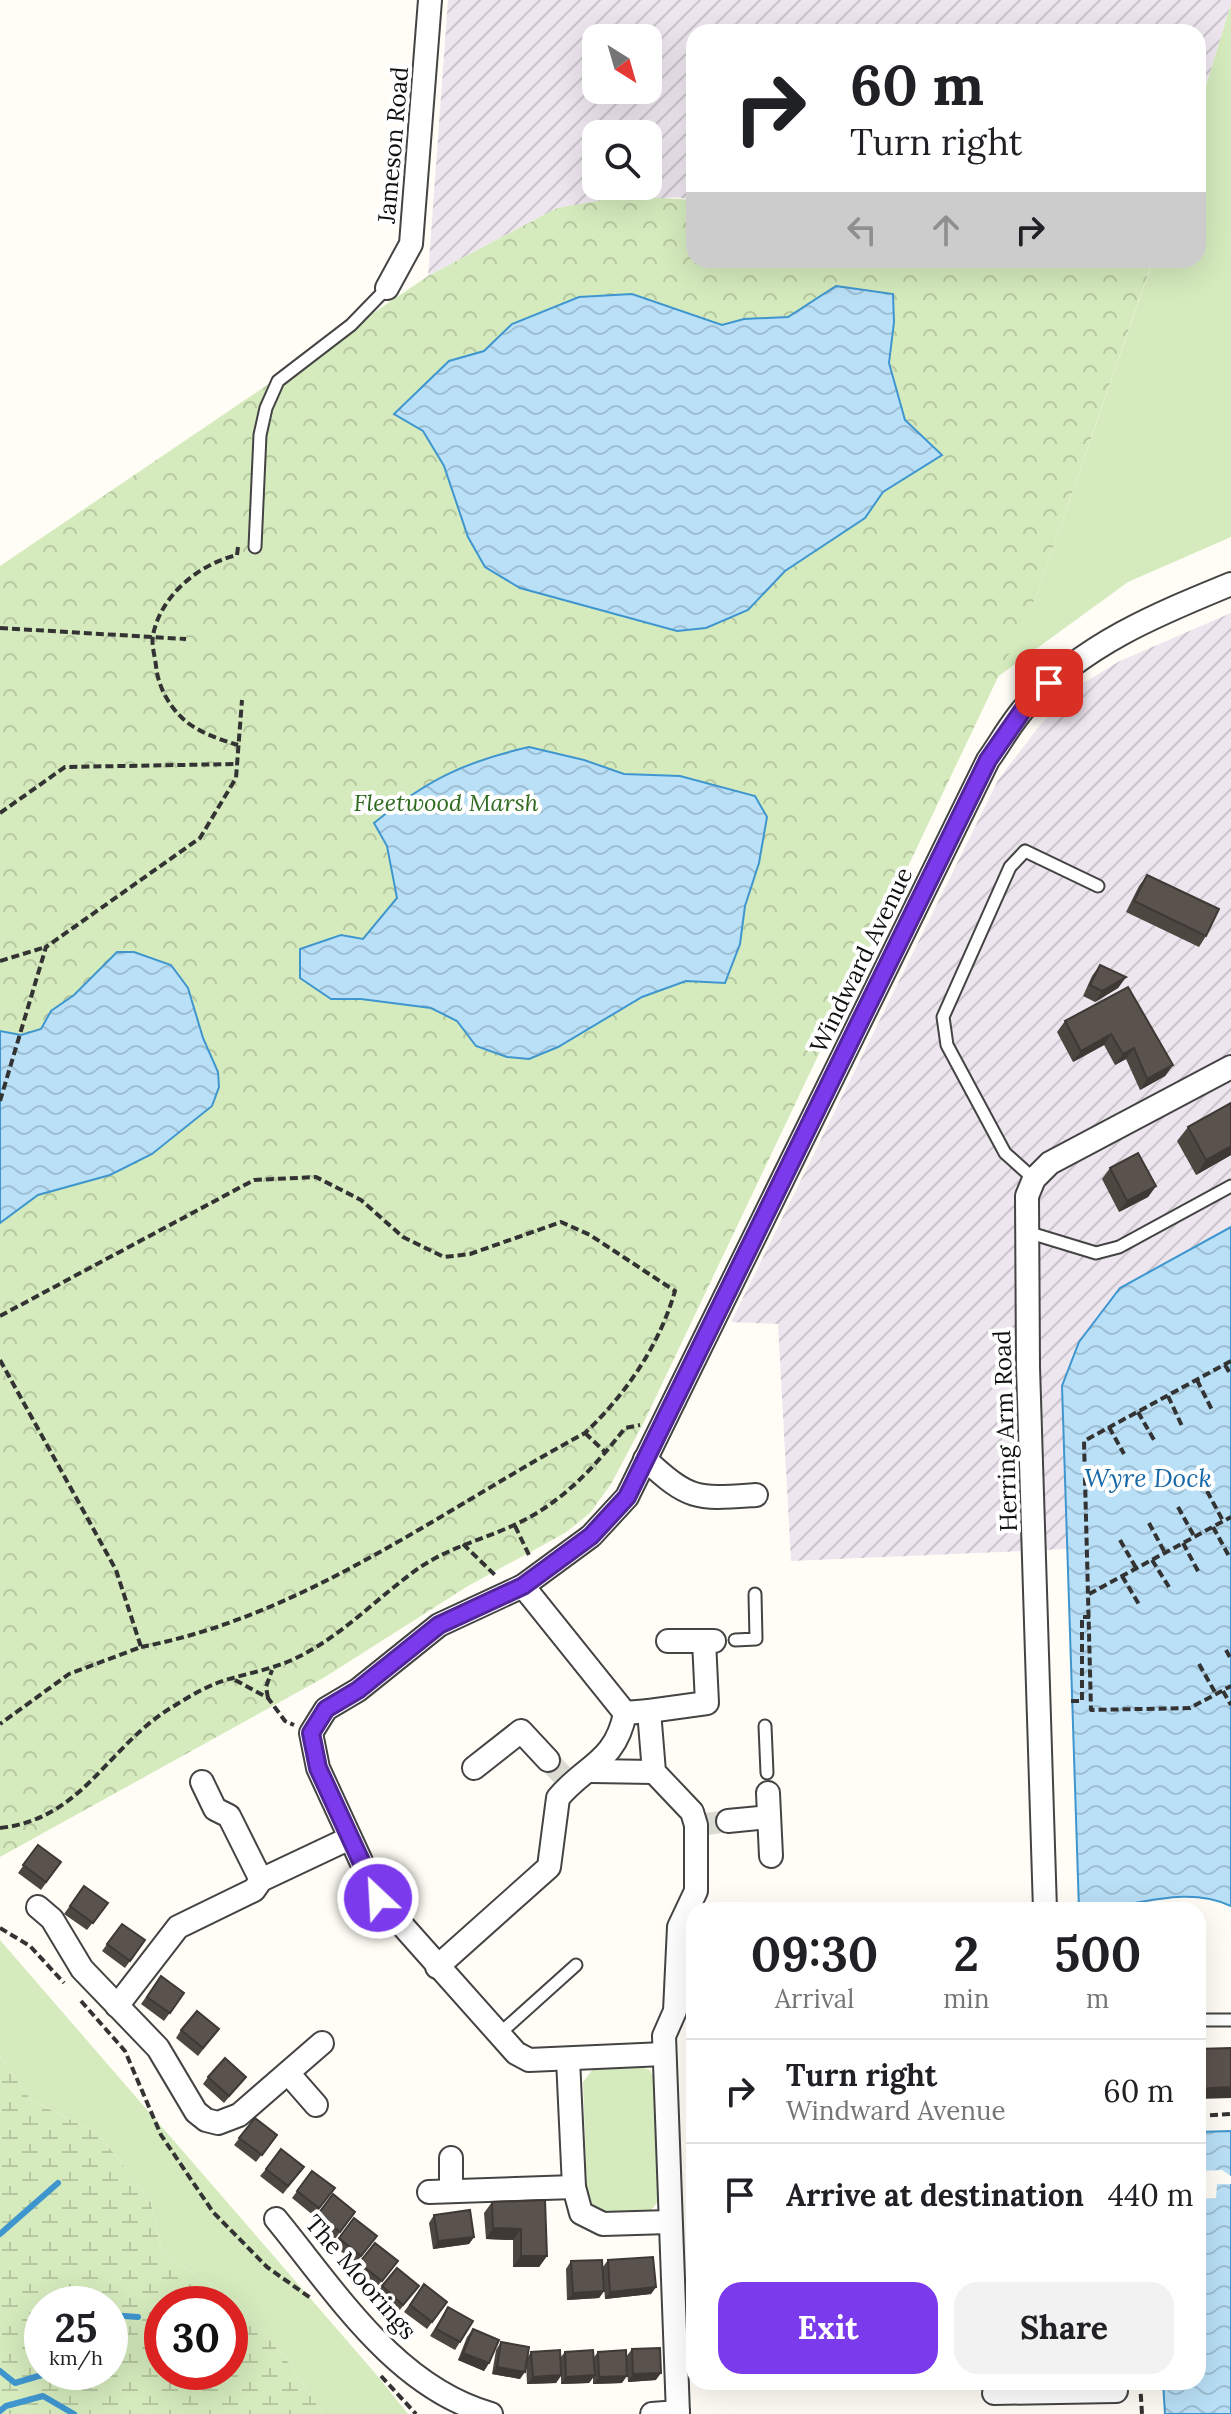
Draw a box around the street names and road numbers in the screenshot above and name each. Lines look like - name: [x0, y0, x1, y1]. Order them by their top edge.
- street label: Jameson Road: [371, 65, 415, 226]
- street label: Windward Avenue: [803, 862, 919, 1058]
- street label: Herring Arm Road: [986, 1330, 1024, 1532]
- street label: The Moorings: [298, 2208, 424, 2346]

